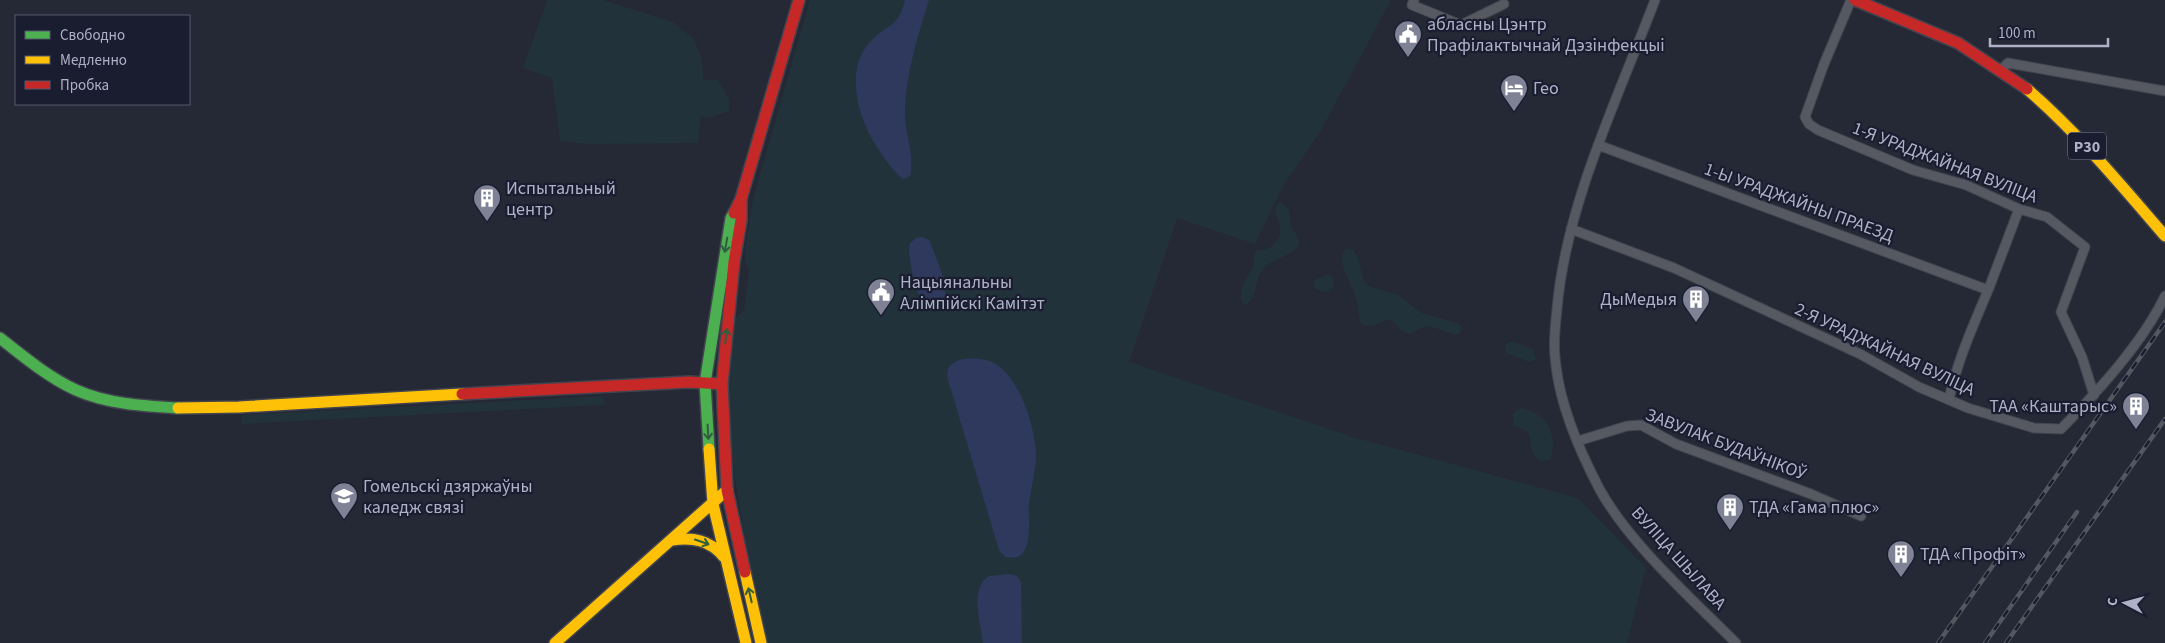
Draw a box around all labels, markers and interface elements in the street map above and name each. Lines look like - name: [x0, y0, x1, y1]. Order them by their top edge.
- place label: абласны Цэнтр Прафілактычнай Дэзінфекцыі: [1427, 12, 1665, 58]
- legend: [15, 15, 190, 105]
- scale bar: [1990, 15, 2108, 47]
- public building icon: абласны Цэнтр Прафілактычнай Дэзінфекцыі: [1393, 19, 1423, 58]
- text: 100 m: [1998, 23, 2036, 44]
- text: Свободно: [60, 25, 125, 46]
- text: Медленно: [60, 50, 127, 71]
- hotel icon: Гео: [1499, 73, 1529, 112]
- text: Пробка: [60, 75, 109, 96]
- place label: Гео: [1533, 76, 1559, 101]
- street label: 1-Я УРАДЖАЙНАЯ ВУЛІЦА: [1849, 116, 2041, 209]
- road number: Р30: [2068, 132, 2106, 160]
- street label: 1-Ы УРАДЖАЙНЫ ПРАЕЗД: [1701, 157, 1897, 249]
- place label: Испытальный центр: [506, 176, 616, 222]
- building icon: Испытальный центр: [472, 183, 502, 222]
- one-way arrow: [721, 236, 731, 252]
- place label: Нацыянальны Алімпійскі Камітэт: [900, 270, 1045, 316]
- public building icon: Нацыянальны Алімпійскі Камітэт: [866, 277, 896, 316]
- building icon: ДыМедыя: [1681, 284, 1711, 323]
- place label: ДыМедыя: [1600, 287, 1677, 312]
- street label: 2-Я УРАДЖАЙНАЯ ВУЛІЦА: [1791, 297, 1979, 402]
- one-way arrow: [721, 328, 731, 344]
- building icon: ТАА «Каштарыс»: [2121, 391, 2151, 430]
- place label: ТАА «Каштарыс»: [1989, 394, 2117, 419]
- street label: ЗАВУЛАК БУДАЎНІКОЎ: [1642, 402, 1811, 487]
- one-way arrow: [704, 424, 713, 440]
- place label: Гомельскі дзяржаўны каледж связі: [363, 474, 533, 520]
- school or university icon: Гомельскі дзяржаўны каледж связі: [329, 481, 359, 520]
- building icon: ТДА «Гама плюс»: [1715, 492, 1745, 531]
- place label: ТДА «Гама плюс»: [1749, 495, 1879, 520]
- street label: ВУЛІЦА ШЫЛАВА: [1625, 501, 1732, 616]
- one-way arrow: [694, 537, 710, 547]
- building icon: ТДА «Профіт»: [1886, 539, 1916, 578]
- place label: ТДА «Профіт»: [1920, 542, 2026, 567]
- north arrow: [2100, 578, 2150, 628]
- one-way arrow: [745, 588, 754, 604]
- text: С: [2103, 597, 2123, 607]

